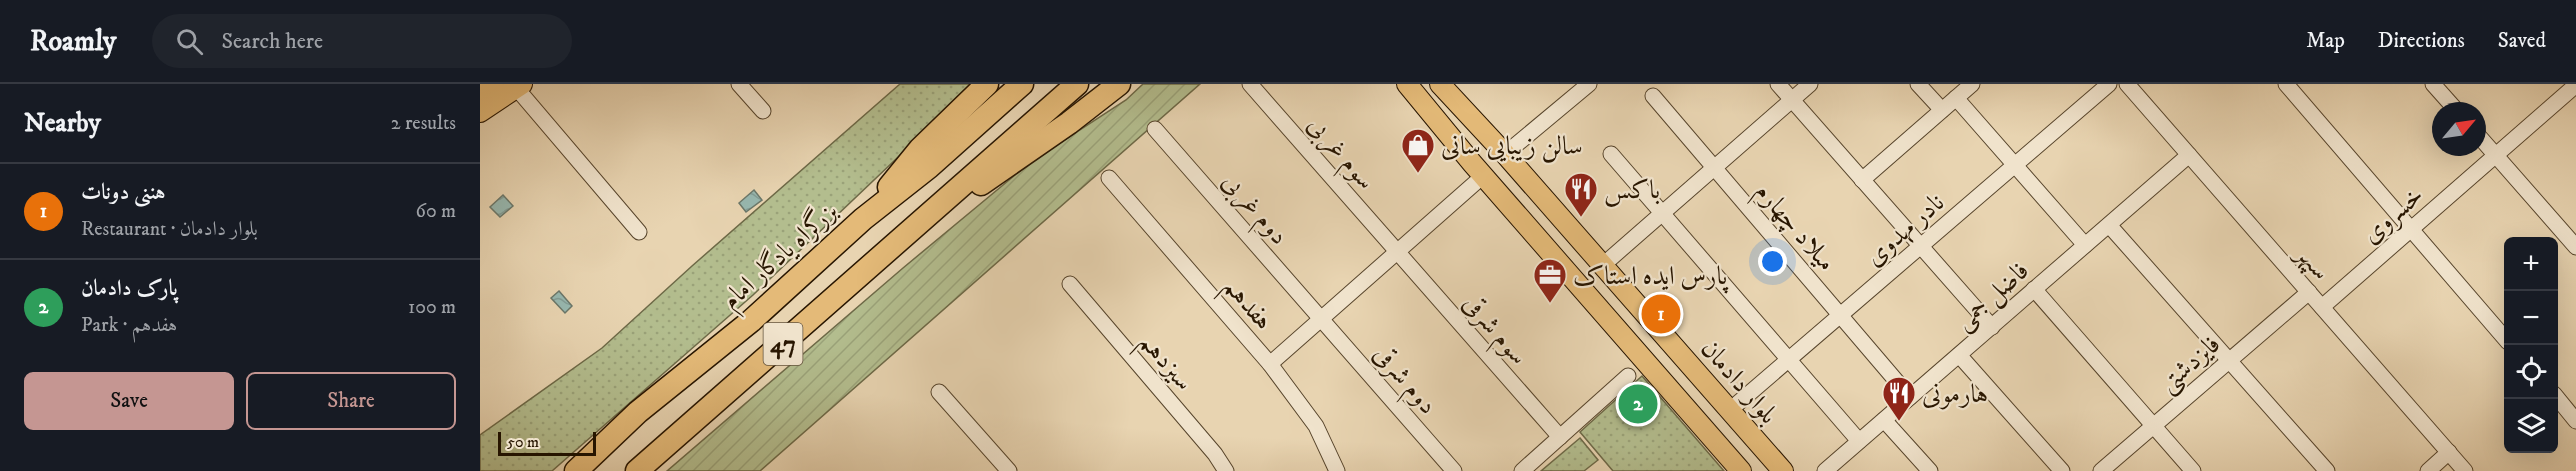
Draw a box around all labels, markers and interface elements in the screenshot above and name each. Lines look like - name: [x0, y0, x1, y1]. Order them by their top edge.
- search box: [152, 14, 572, 68]
- text: Roamly: [30, 24, 116, 59]
- icon: search: [173, 25, 206, 58]
- text: Search here: [221, 28, 323, 55]
- text: Map: [2306, 28, 2345, 54]
- text: Directions: [2378, 28, 2465, 54]
- text: Saved: [2498, 28, 2546, 54]
- north arrow: [2432, 102, 2486, 156]
- text: Nearby: [24, 107, 101, 140]
- street label: سوم غربی: [1296, 109, 1382, 200]
- text: 2 results: [391, 111, 456, 136]
- shop icon: سالن زیبایی سانی: [1400, 127, 1436, 174]
- place label: سالن زیبایی سانی: [1441, 130, 1583, 163]
- street label: دوم غربی: [1211, 166, 1295, 255]
- restaurant icon: باکس: [1563, 171, 1599, 218]
- place label: باکس: [1604, 174, 1660, 207]
- street label: میلاد چهارم: [1744, 176, 1842, 281]
- text: هننی دونات: [81, 179, 165, 206]
- street label: خسروی: [2355, 179, 2431, 251]
- street label: نادر مهدوی: [1858, 187, 1952, 274]
- street label: بزرگراه یادگار امام: [714, 194, 849, 321]
- text: 1: [40, 199, 47, 224]
- text: 60 m: [416, 199, 456, 224]
- text: Restaurant · بلوار دادمان: [81, 217, 258, 242]
- street label: سپهر: [2287, 236, 2337, 287]
- map controls: [2504, 237, 2558, 453]
- button: +: [2504, 237, 2558, 291]
- your location: [1758, 247, 1787, 276]
- street label: فاضل جمی: [1948, 255, 2036, 338]
- office icon: پارس ایده استاک: [1532, 257, 1568, 304]
- place label: پارس ایده استاک: [1573, 260, 1728, 294]
- street label: هفدهم: [1211, 271, 1280, 342]
- text: پارک دادمان: [81, 275, 178, 302]
- street label: سوم شرقی: [1451, 288, 1535, 375]
- button: −: [2504, 291, 2558, 345]
- pin: 1: [1642, 292, 1680, 336]
- text: 2: [39, 295, 48, 320]
- text: 100 m: [408, 295, 456, 320]
- text: Park · هفدهم: [81, 313, 177, 338]
- road number: 47: [764, 323, 802, 365]
- street label: سیزدهم: [1126, 326, 1200, 402]
- street label: فایزدشتی: [2152, 328, 2228, 401]
- street label: بلوار دادمان: [1693, 333, 1785, 431]
- street label: دوم شرقی: [1362, 338, 1444, 425]
- button: locate: [2504, 345, 2558, 399]
- button: Save: [24, 372, 234, 430]
- button: Share: [246, 372, 456, 430]
- restaurant icon: هارمونی: [1881, 375, 1917, 422]
- place label: هارمونی: [1922, 378, 1988, 411]
- pin: 2: [1618, 382, 1658, 426]
- button: layers: [2504, 399, 2558, 453]
- scale bar: [498, 429, 596, 456]
- text: 50 m: [507, 432, 539, 452]

